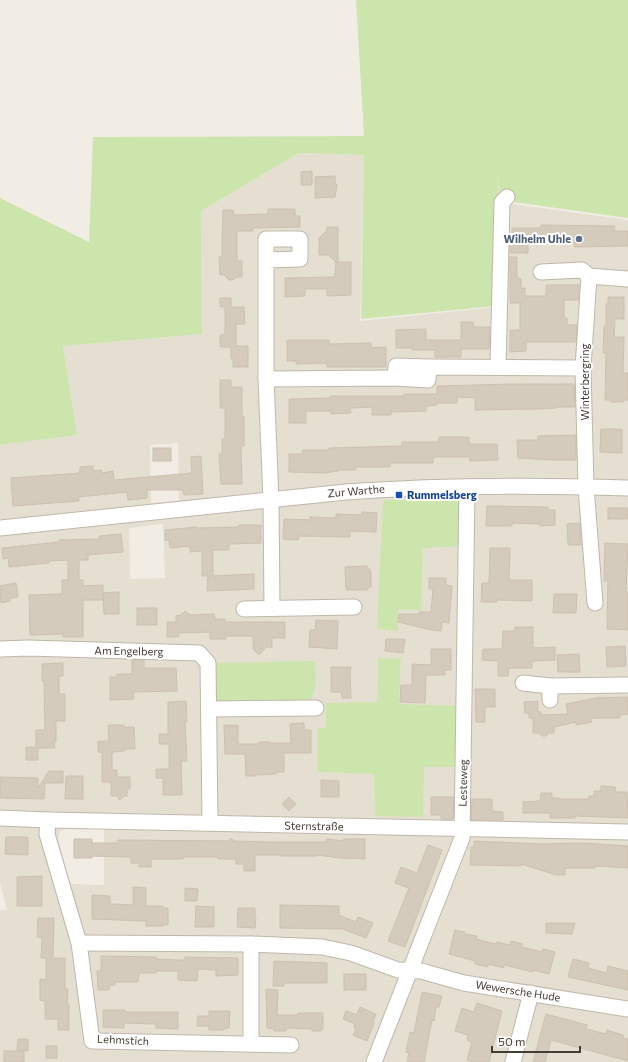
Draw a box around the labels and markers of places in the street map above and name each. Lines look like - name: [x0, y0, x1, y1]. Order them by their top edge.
- place label: Wilhelm Uhle: [503, 232, 571, 245]
- marker: Wilhelm Uhle: [574, 234, 584, 244]
- place label: Rummelsberg: [407, 488, 477, 501]
- marker: Rummelsberg: [394, 490, 404, 500]

